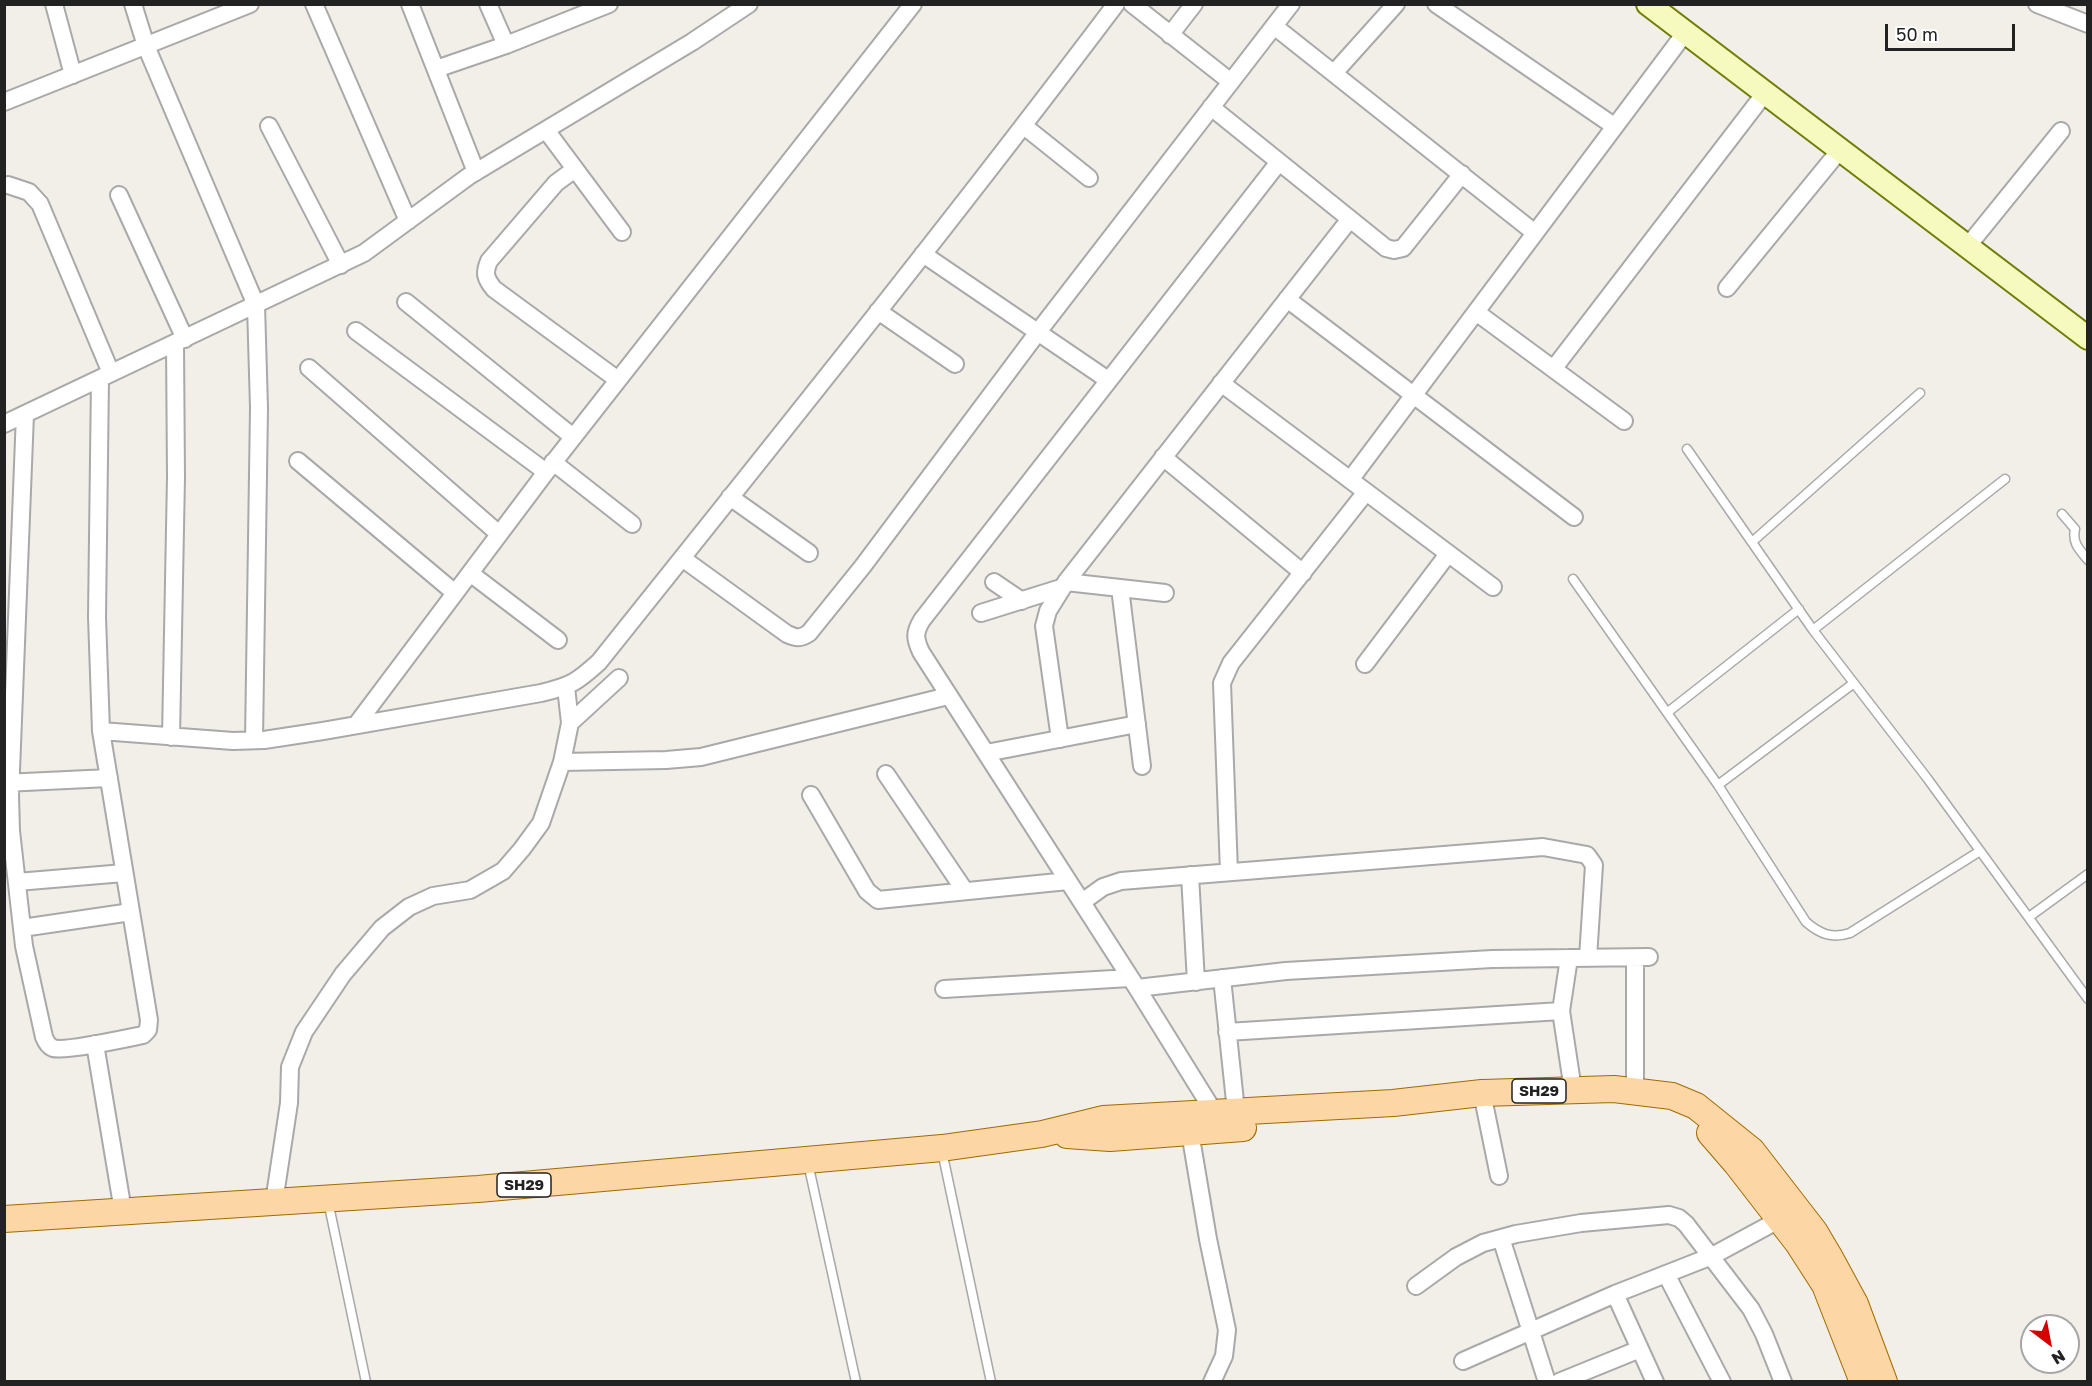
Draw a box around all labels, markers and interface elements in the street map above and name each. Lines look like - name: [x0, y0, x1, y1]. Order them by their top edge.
- scale bar: [1888, 12, 2018, 50]
- text: 50 m: [1896, 23, 1938, 45]
- road number: SH29: [1512, 1079, 1566, 1103]
- road number: SH29: [497, 1173, 551, 1197]
- north arrow: [2020, 1314, 2080, 1374]
- text: N: [2048, 1346, 2069, 1369]

